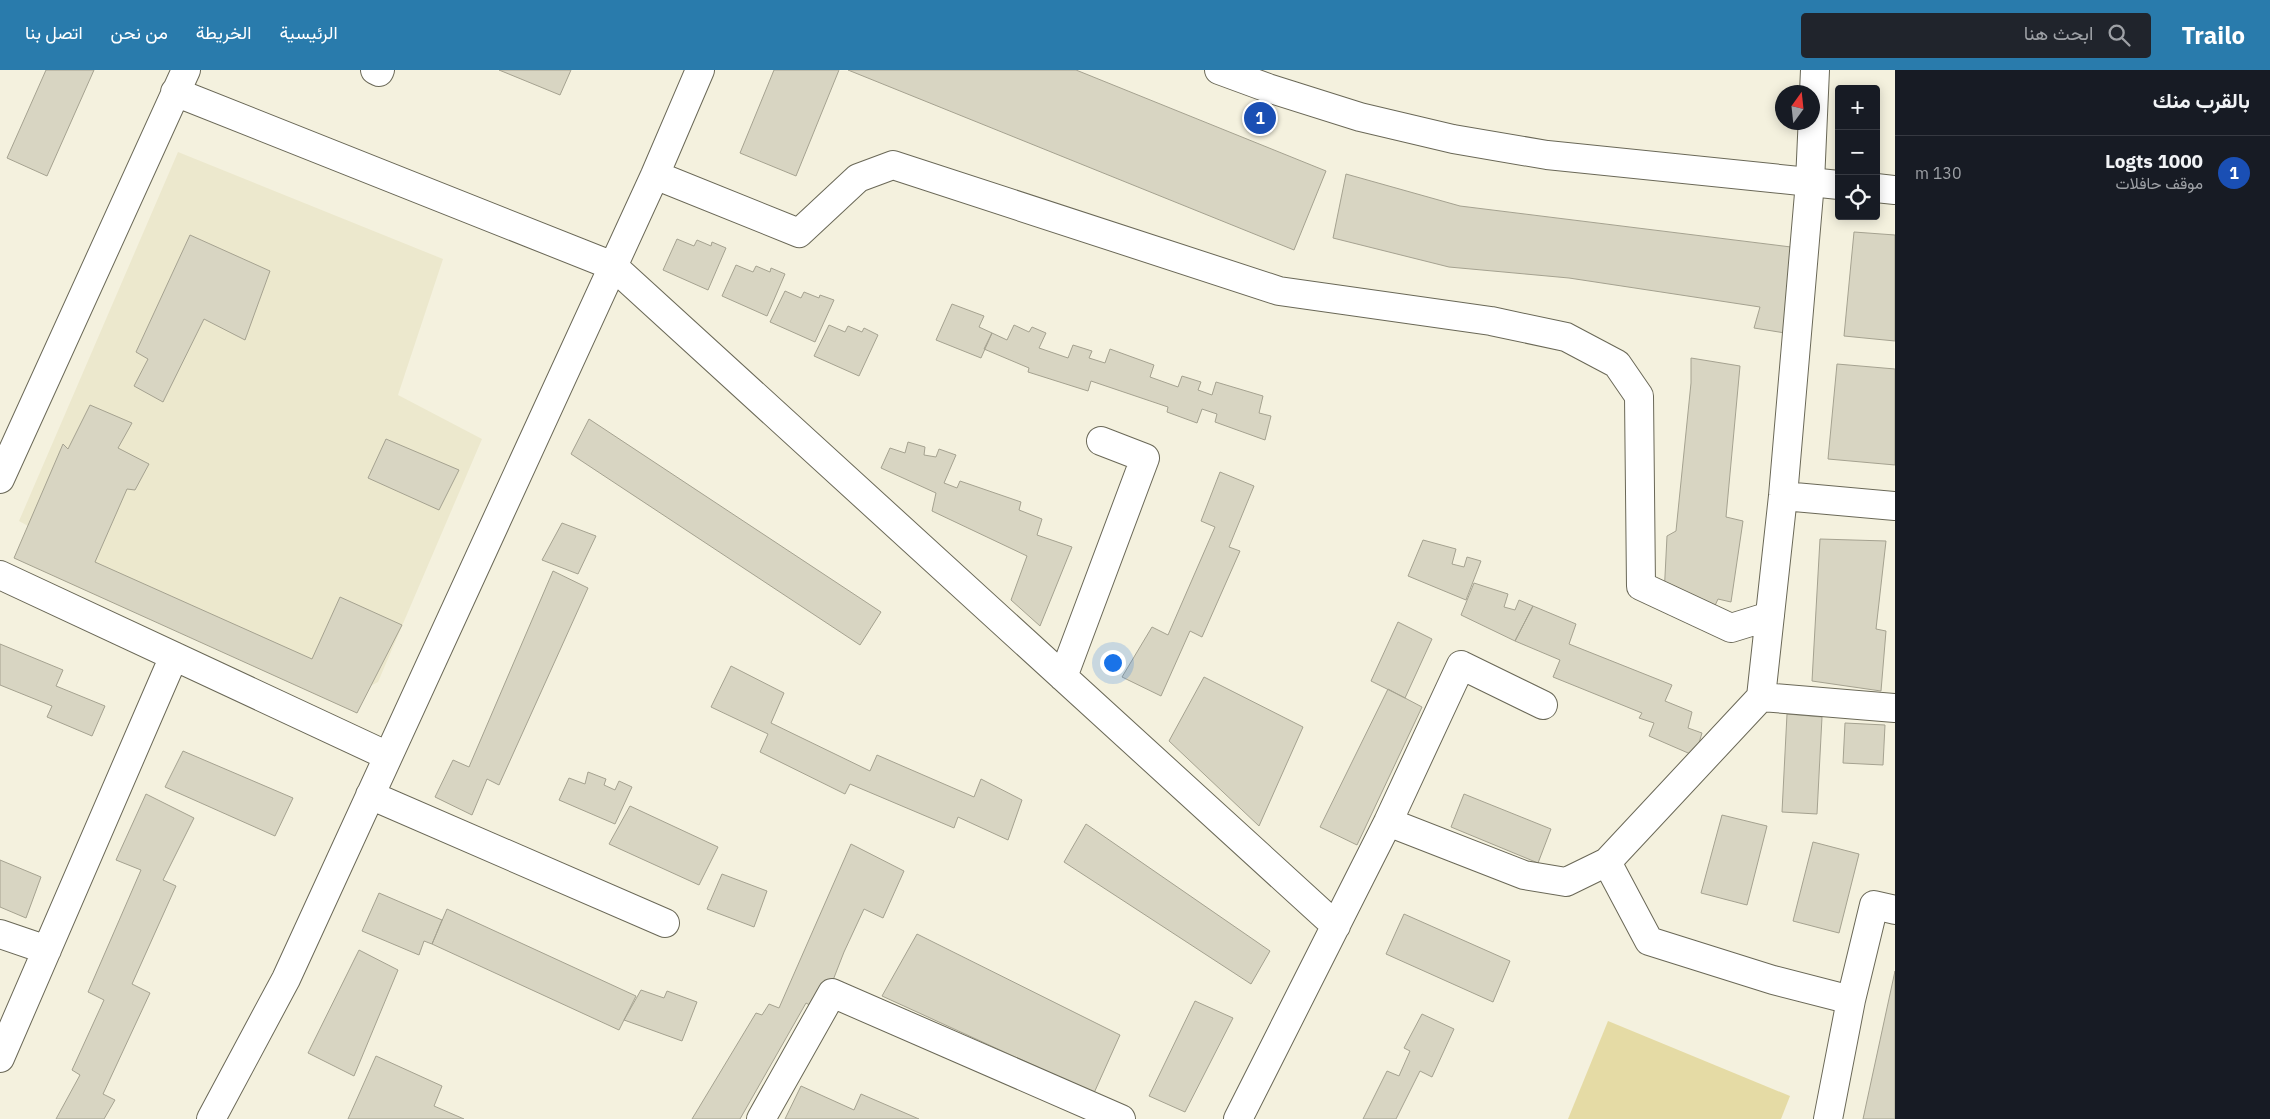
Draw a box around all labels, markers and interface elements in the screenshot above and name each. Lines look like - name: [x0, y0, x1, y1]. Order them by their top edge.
- search box: [1801, 13, 2151, 58]
- text: Trailo: [2181, 19, 2245, 51]
- text: اتصل بنا: [25, 21, 83, 44]
- text: من نحن: [111, 21, 168, 44]
- text: الخريطة: [196, 21, 251, 44]
- text: الرئيسية: [279, 21, 338, 44]
- text: ابحث هنا: [2024, 21, 2093, 45]
- icon: search: [2105, 21, 2133, 49]
- north arrow: [1775, 85, 1820, 130]
- map controls: [1835, 85, 1880, 220]
- button: +: [1835, 85, 1880, 130]
- text: بالقرب منك: [2153, 86, 2250, 114]
- pin: 1: [1244, 99, 1276, 137]
- button: −: [1835, 130, 1880, 175]
- text: 1000 Logts: [2105, 149, 2203, 173]
- text: 130 m: [1915, 163, 1962, 183]
- text: 1: [2229, 163, 2239, 183]
- text: موقف حافلات: [2116, 173, 2203, 193]
- button: locate: [1835, 175, 1880, 220]
- your location: [1100, 650, 1126, 676]

